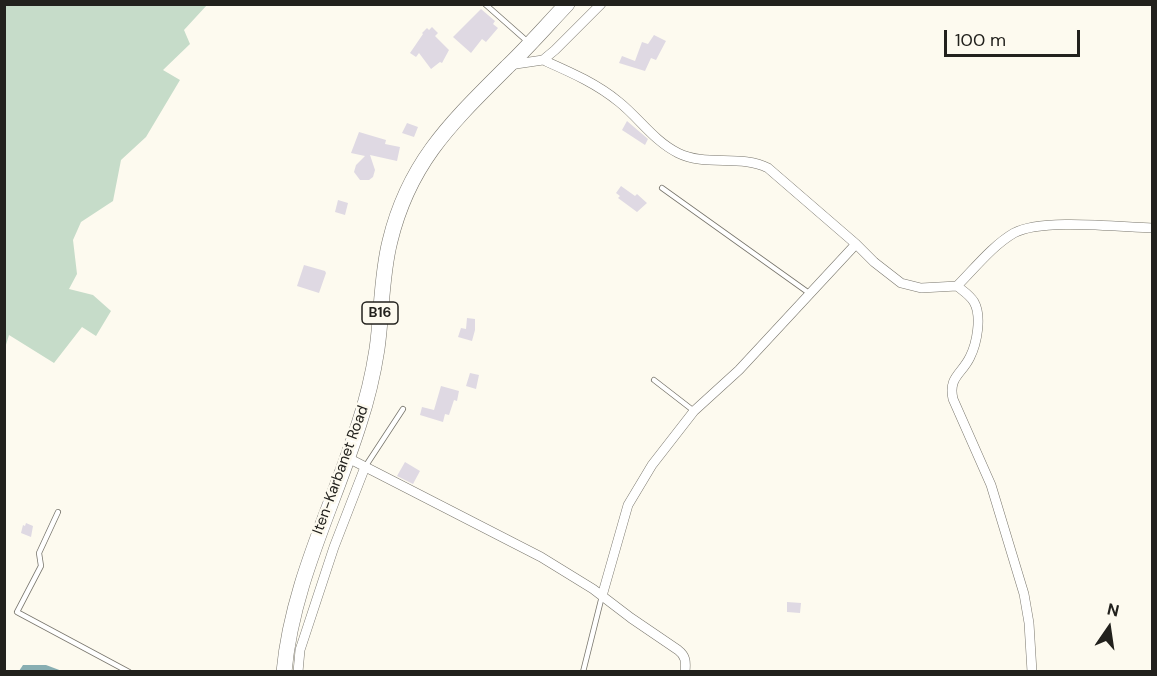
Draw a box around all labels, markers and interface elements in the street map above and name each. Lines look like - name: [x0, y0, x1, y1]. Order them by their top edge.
- scale bar: [947, 18, 1084, 56]
- text: 100 m: [955, 28, 1006, 52]
- road number: B16: [362, 302, 398, 324]
- street label: Iten-Karbanet Road: [309, 403, 373, 537]
- north arrow: [1079, 598, 1139, 658]
- text: N: [1105, 598, 1121, 622]

